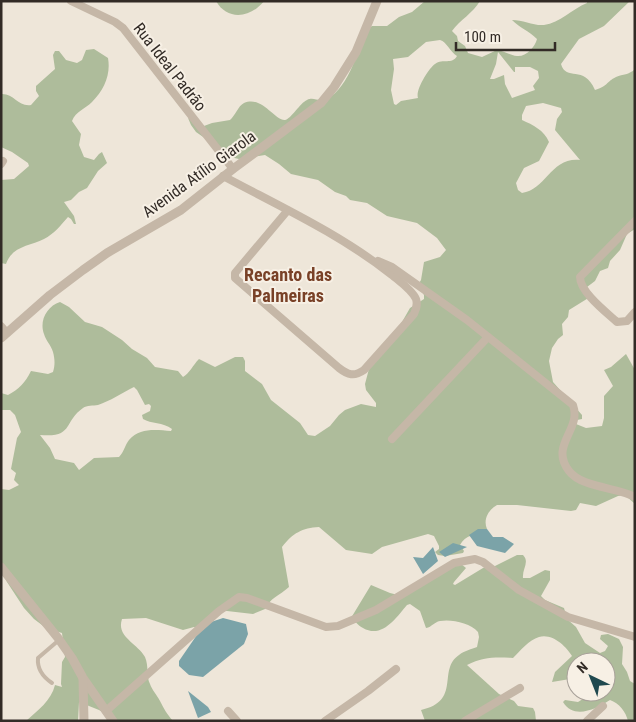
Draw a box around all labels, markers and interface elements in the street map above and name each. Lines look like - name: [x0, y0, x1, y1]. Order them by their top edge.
- street label: Rua Ideal Padrão: [130, 19, 210, 115]
- scale bar: [456, 20, 555, 52]
- text: 100 m: [464, 28, 501, 46]
- street label: Avenida Atílio Giarola: [139, 127, 259, 221]
- district label: Recanto das Palmeiras: [244, 264, 332, 306]
- north arrow: [566, 652, 616, 702]
- text: N: [574, 659, 591, 676]

